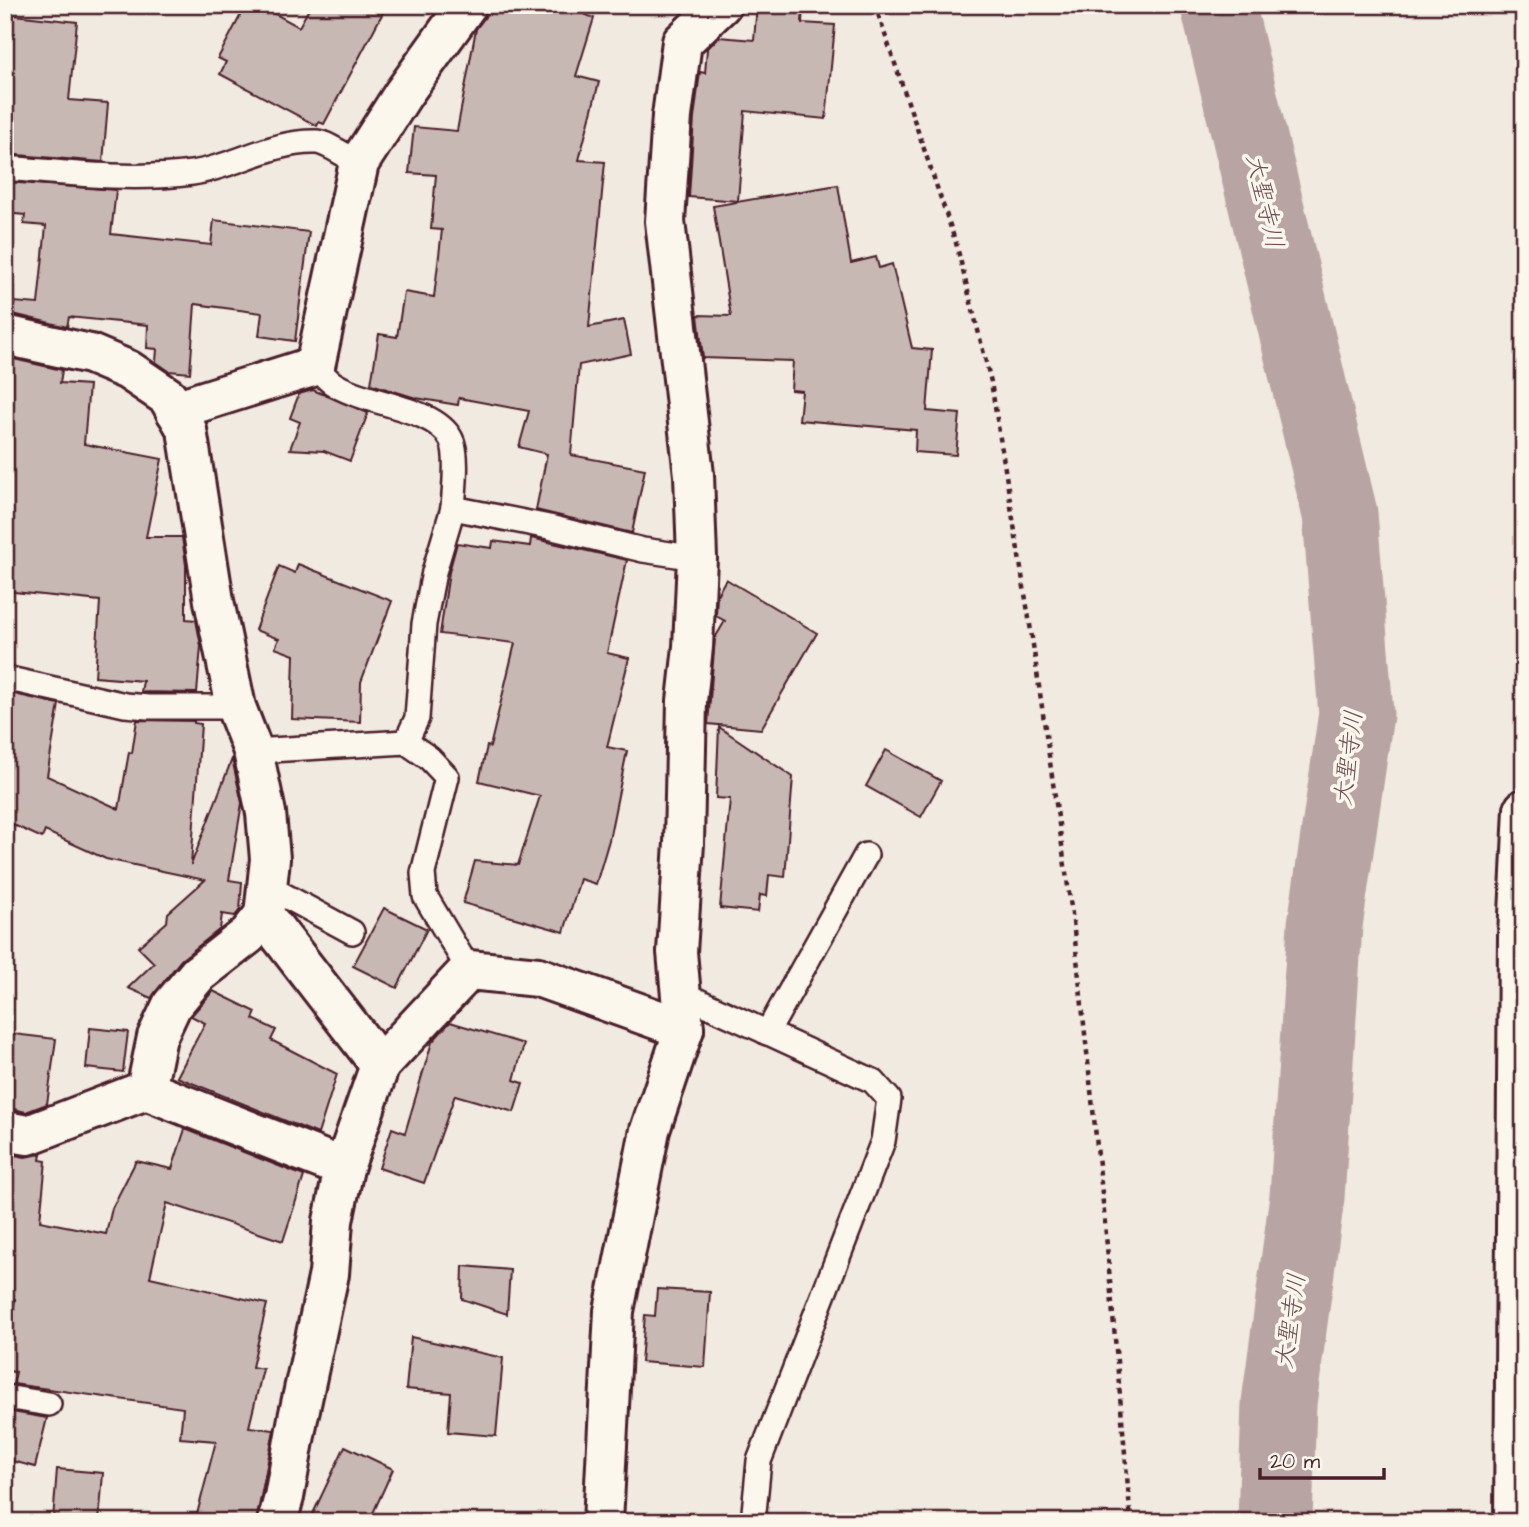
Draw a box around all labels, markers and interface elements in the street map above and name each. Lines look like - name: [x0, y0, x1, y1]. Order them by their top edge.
- water label: 大聖寺川: [1237, 151, 1291, 252]
- water label: 大聖寺川: [1326, 708, 1372, 808]
- water label: 大聖寺川: [1267, 1271, 1315, 1371]
- scale bar: [1260, 1436, 1384, 1480]
- text: 20 m: [1270, 1447, 1321, 1476]

